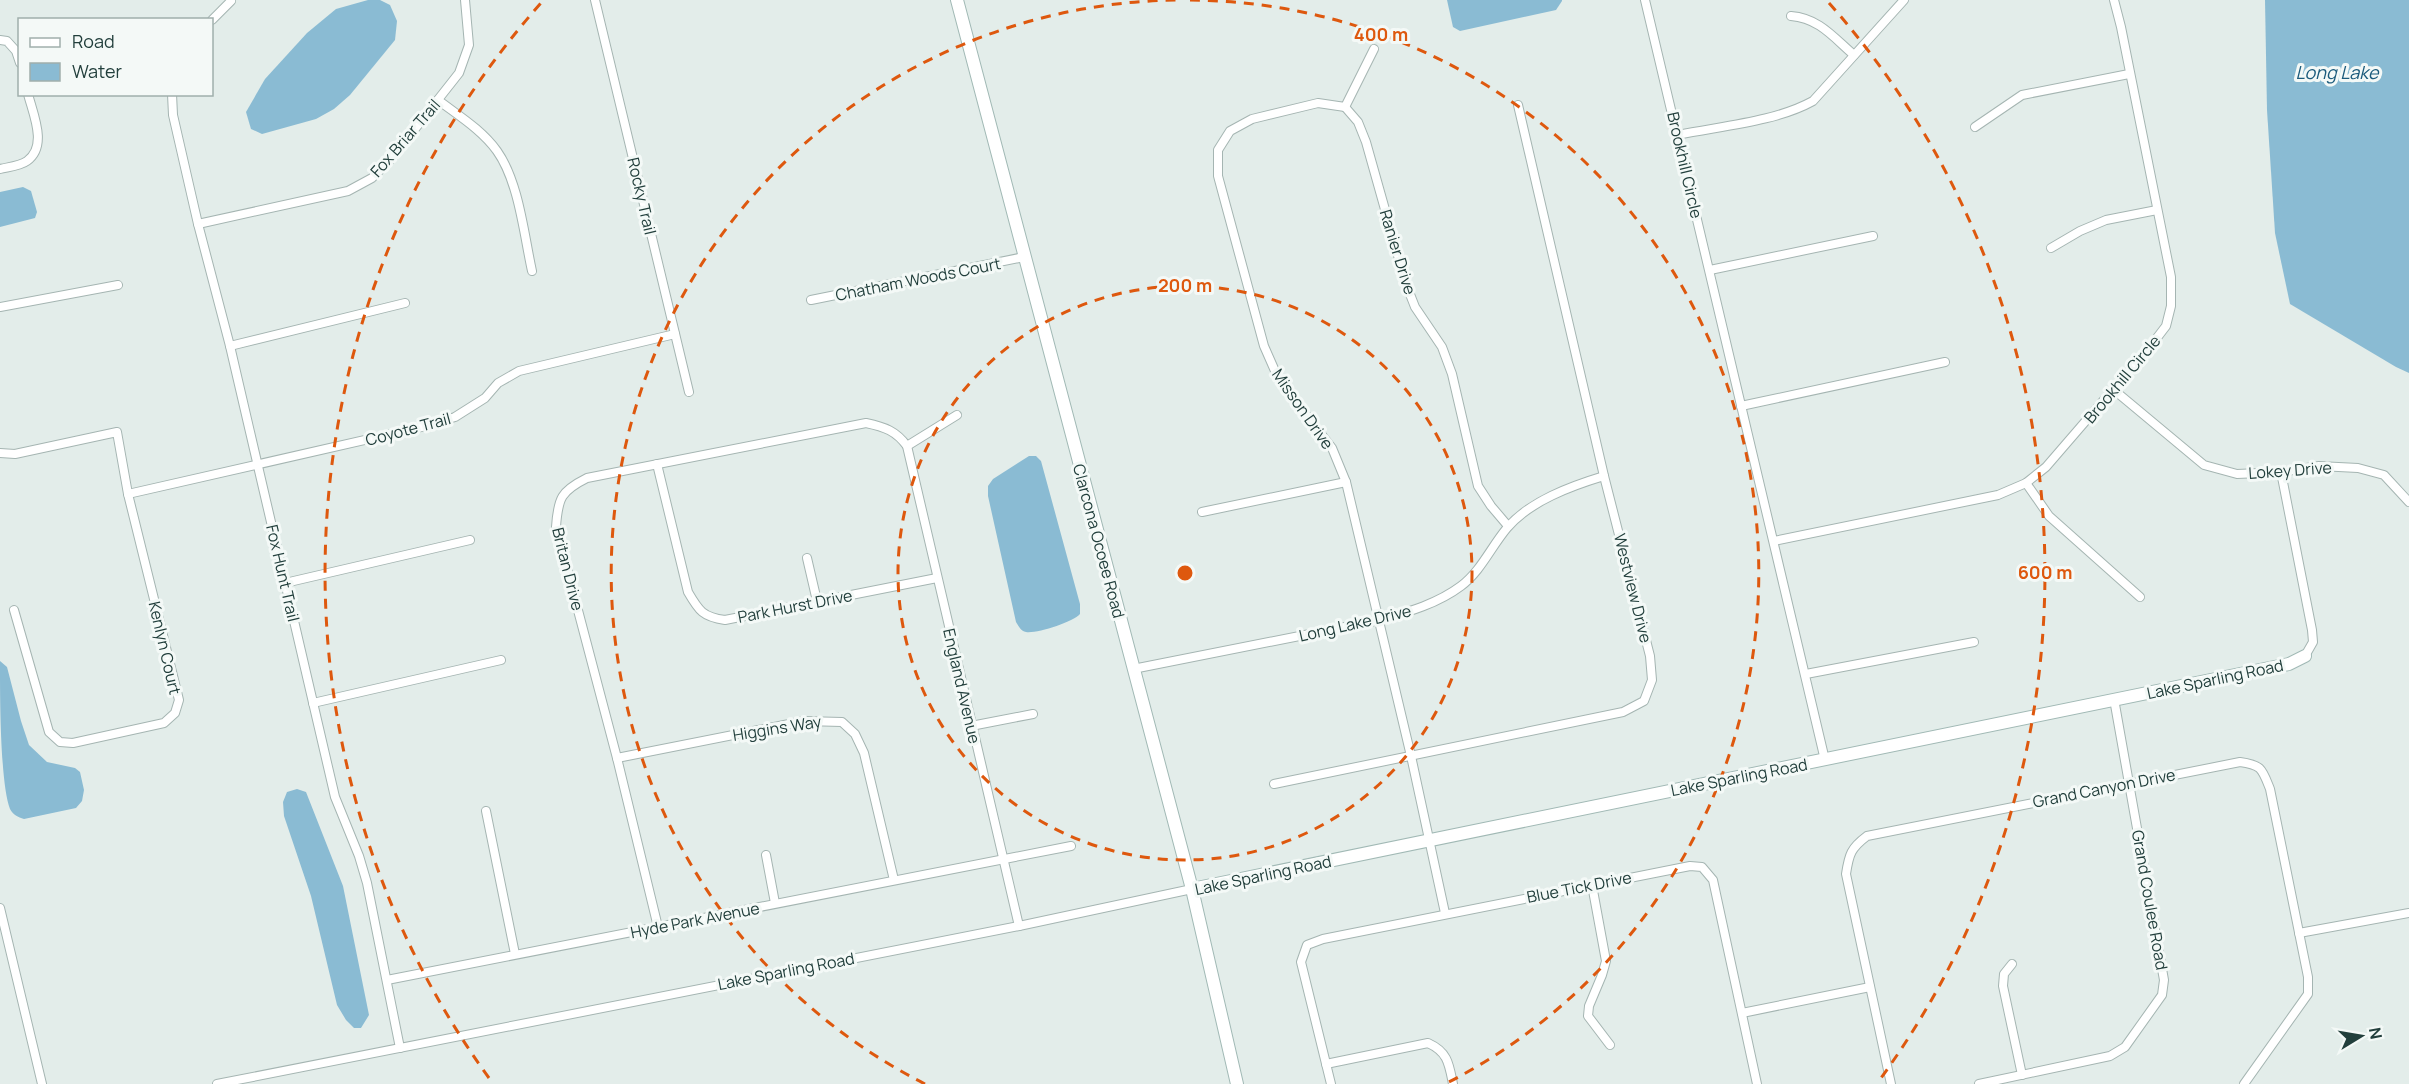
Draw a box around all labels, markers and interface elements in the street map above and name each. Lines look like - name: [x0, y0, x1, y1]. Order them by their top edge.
- legend: [18, 18, 213, 96]
- text: 400 m: [1354, 22, 1408, 46]
- text: Road: [72, 29, 115, 53]
- text: Water: [72, 59, 122, 83]
- water label: Long Lake: [2295, 60, 2380, 84]
- street label: Fox Briar Trail: [365, 94, 445, 182]
- street label: Brookhill Circle: [1662, 110, 1708, 220]
- street label: Rocky Trail: [622, 155, 662, 237]
- street label: Ranier Drive: [1375, 207, 1421, 297]
- street label: Chatham Woods Court: [833, 252, 1003, 306]
- text: 200 m: [1158, 273, 1212, 297]
- street label: Brookhill Circle: [2079, 330, 2165, 428]
- street label: Misson Drive: [1267, 364, 1339, 454]
- street label: Coyote Trail: [363, 407, 453, 451]
- street label: Lokey Drive: [2248, 456, 2332, 484]
- street label: Clarcona Ocoee Road: [1068, 461, 1130, 621]
- street label: Fox Hunt Trail: [261, 522, 305, 624]
- street label: Britan Drive: [547, 525, 589, 613]
- street label: Westview Drive: [1609, 531, 1657, 645]
- text: 600 m: [2018, 560, 2072, 584]
- centre of rings: [1175, 563, 1195, 583]
- street label: Park Hurst Drive: [736, 584, 854, 628]
- street label: Kenlyn Court: [144, 599, 186, 697]
- street label: Long Lake Drive: [1297, 599, 1413, 647]
- street label: England Avenue: [938, 626, 986, 746]
- street label: Lake Sparling Road: [2145, 654, 2285, 704]
- street label: Higgins Way: [731, 710, 824, 746]
- street label: Lake Sparling Road: [1669, 753, 1809, 801]
- street label: Grand Canyon Drive: [2031, 763, 2177, 813]
- street label: Grand Coulee Road: [2127, 828, 2173, 972]
- street label: Lake Sparling Road: [1193, 850, 1333, 900]
- street label: Blue Tick Drive: [1525, 866, 1633, 908]
- street label: Hyde Park Avenue: [629, 897, 761, 943]
- street label: Lake Sparling Road: [716, 947, 856, 995]
- north arrow: [2331, 1006, 2391, 1066]
- text: N: [2364, 1025, 2388, 1041]

